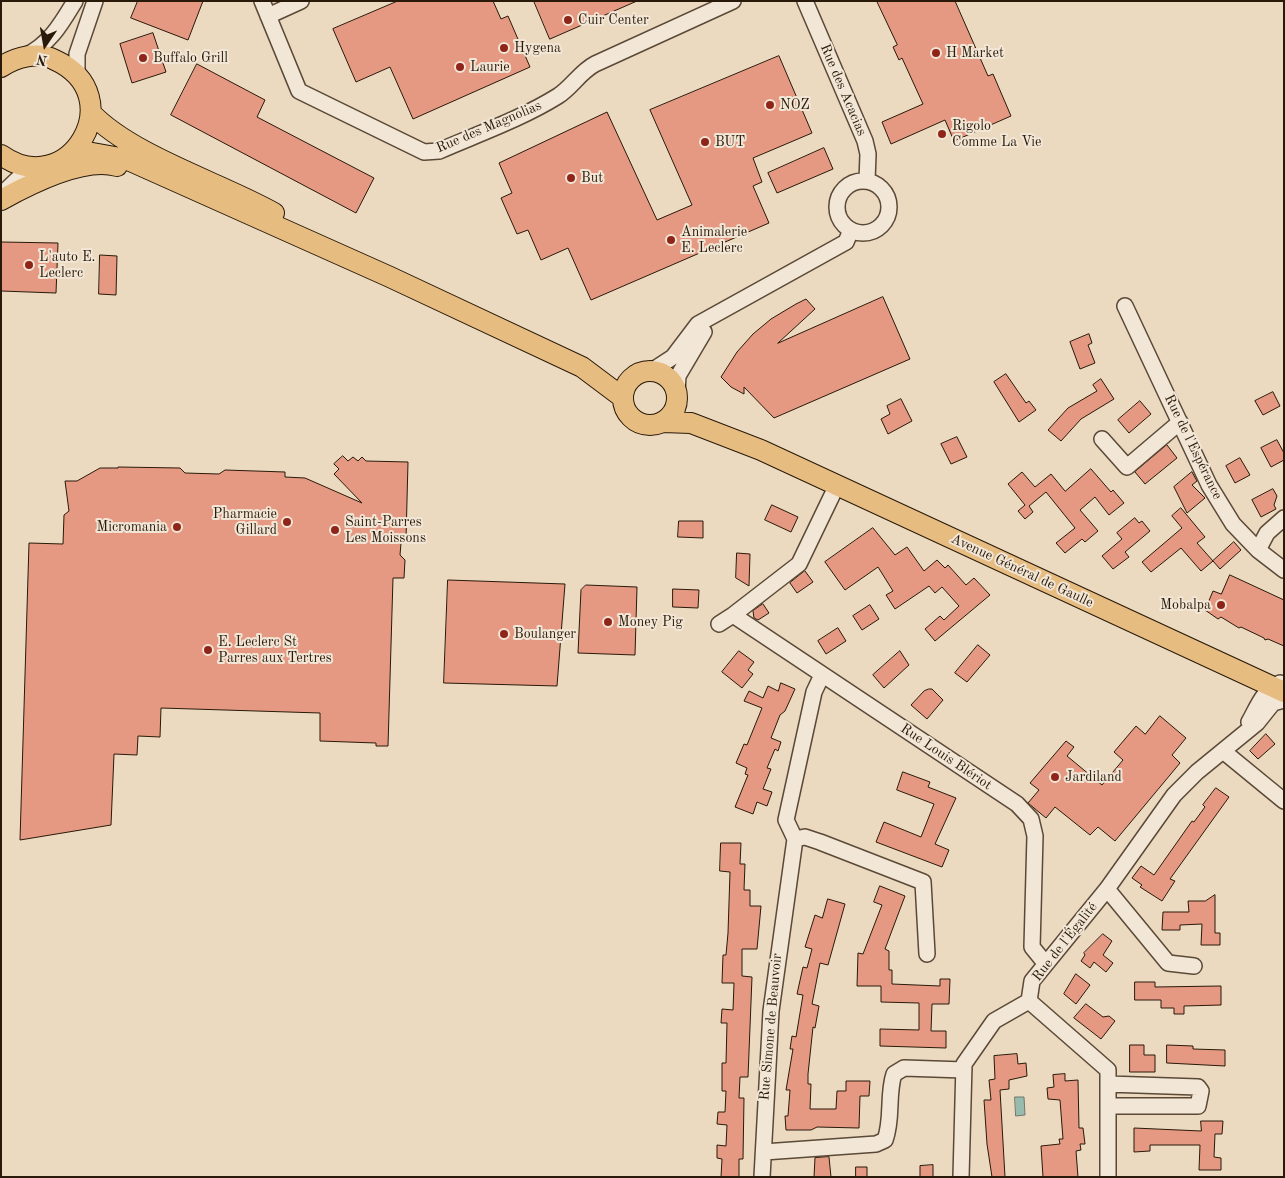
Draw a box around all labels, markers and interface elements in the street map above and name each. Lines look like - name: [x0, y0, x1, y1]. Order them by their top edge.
- place label: Cuir Center: [578, 12, 649, 28]
- marker: Cuir Center: [562, 14, 574, 26]
- north arrow: [20, 20, 70, 70]
- place label: Hygena: [514, 40, 561, 56]
- marker: Hygena: [498, 42, 510, 54]
- street label: Rue des Acacias: [816, 42, 870, 138]
- place label: H Market: [946, 45, 1004, 61]
- marker: H Market: [930, 47, 942, 59]
- place label: Buffalo Grill: [153, 50, 228, 66]
- text: N: [35, 52, 49, 68]
- marker: Buffalo Grill: [137, 52, 149, 64]
- place label: Laurie: [470, 59, 510, 75]
- marker: Laurie: [454, 61, 466, 73]
- street label: Rue des Magnolias: [434, 97, 544, 157]
- place label: NOZ: [780, 97, 810, 113]
- marker: NOZ: [764, 99, 776, 111]
- place label: Rigolo Comme La Vie: [952, 118, 1042, 150]
- marker: Rigolo Comme La Vie: [936, 128, 948, 140]
- place label: BUT: [715, 134, 745, 150]
- marker: BUT: [699, 136, 711, 148]
- place label: But: [581, 170, 603, 186]
- marker: But: [565, 172, 577, 184]
- place label: Animalerie E. Leclerc: [681, 224, 747, 256]
- marker: Animalerie E. Leclerc: [665, 234, 677, 246]
- place label: L'auto E. Leclerc: [39, 249, 95, 282]
- marker: L'auto E. Leclerc: [23, 259, 35, 271]
- street label: Rue de l'Espérance: [1160, 392, 1226, 502]
- place label: Pharmacie Gillard: [213, 506, 277, 538]
- place label: Saint-Parres Les Moissons: [345, 514, 426, 546]
- marker: Pharmacie Gillard: [281, 516, 293, 528]
- place label: Micromania: [96, 519, 167, 535]
- marker: Micromania: [171, 521, 183, 533]
- marker: Saint-Parres Les Moissons: [329, 524, 341, 536]
- street label: Avenue Général de Gaulle: [948, 531, 1096, 611]
- place label: Mobalpa: [1160, 597, 1211, 613]
- marker: Mobalpa: [1215, 599, 1227, 611]
- place label: Money Pig: [618, 614, 683, 630]
- marker: Money Pig: [602, 616, 614, 628]
- place label: Boulanger: [514, 626, 576, 642]
- marker: Boulanger: [498, 628, 510, 640]
- place label: E. Leclerc St Parres aux Tertres: [218, 634, 332, 666]
- marker: E. Leclerc St Parres aux Tertres: [202, 644, 214, 656]
- street label: Rue Louis Blériot: [897, 720, 995, 794]
- place label: Jardiland: [1065, 769, 1122, 785]
- marker: Jardiland: [1049, 771, 1061, 783]
- street label: Rue de l'Égalité: [1029, 899, 1101, 985]
- street label: Rue Simone de Beauvoir: [756, 953, 786, 1101]

